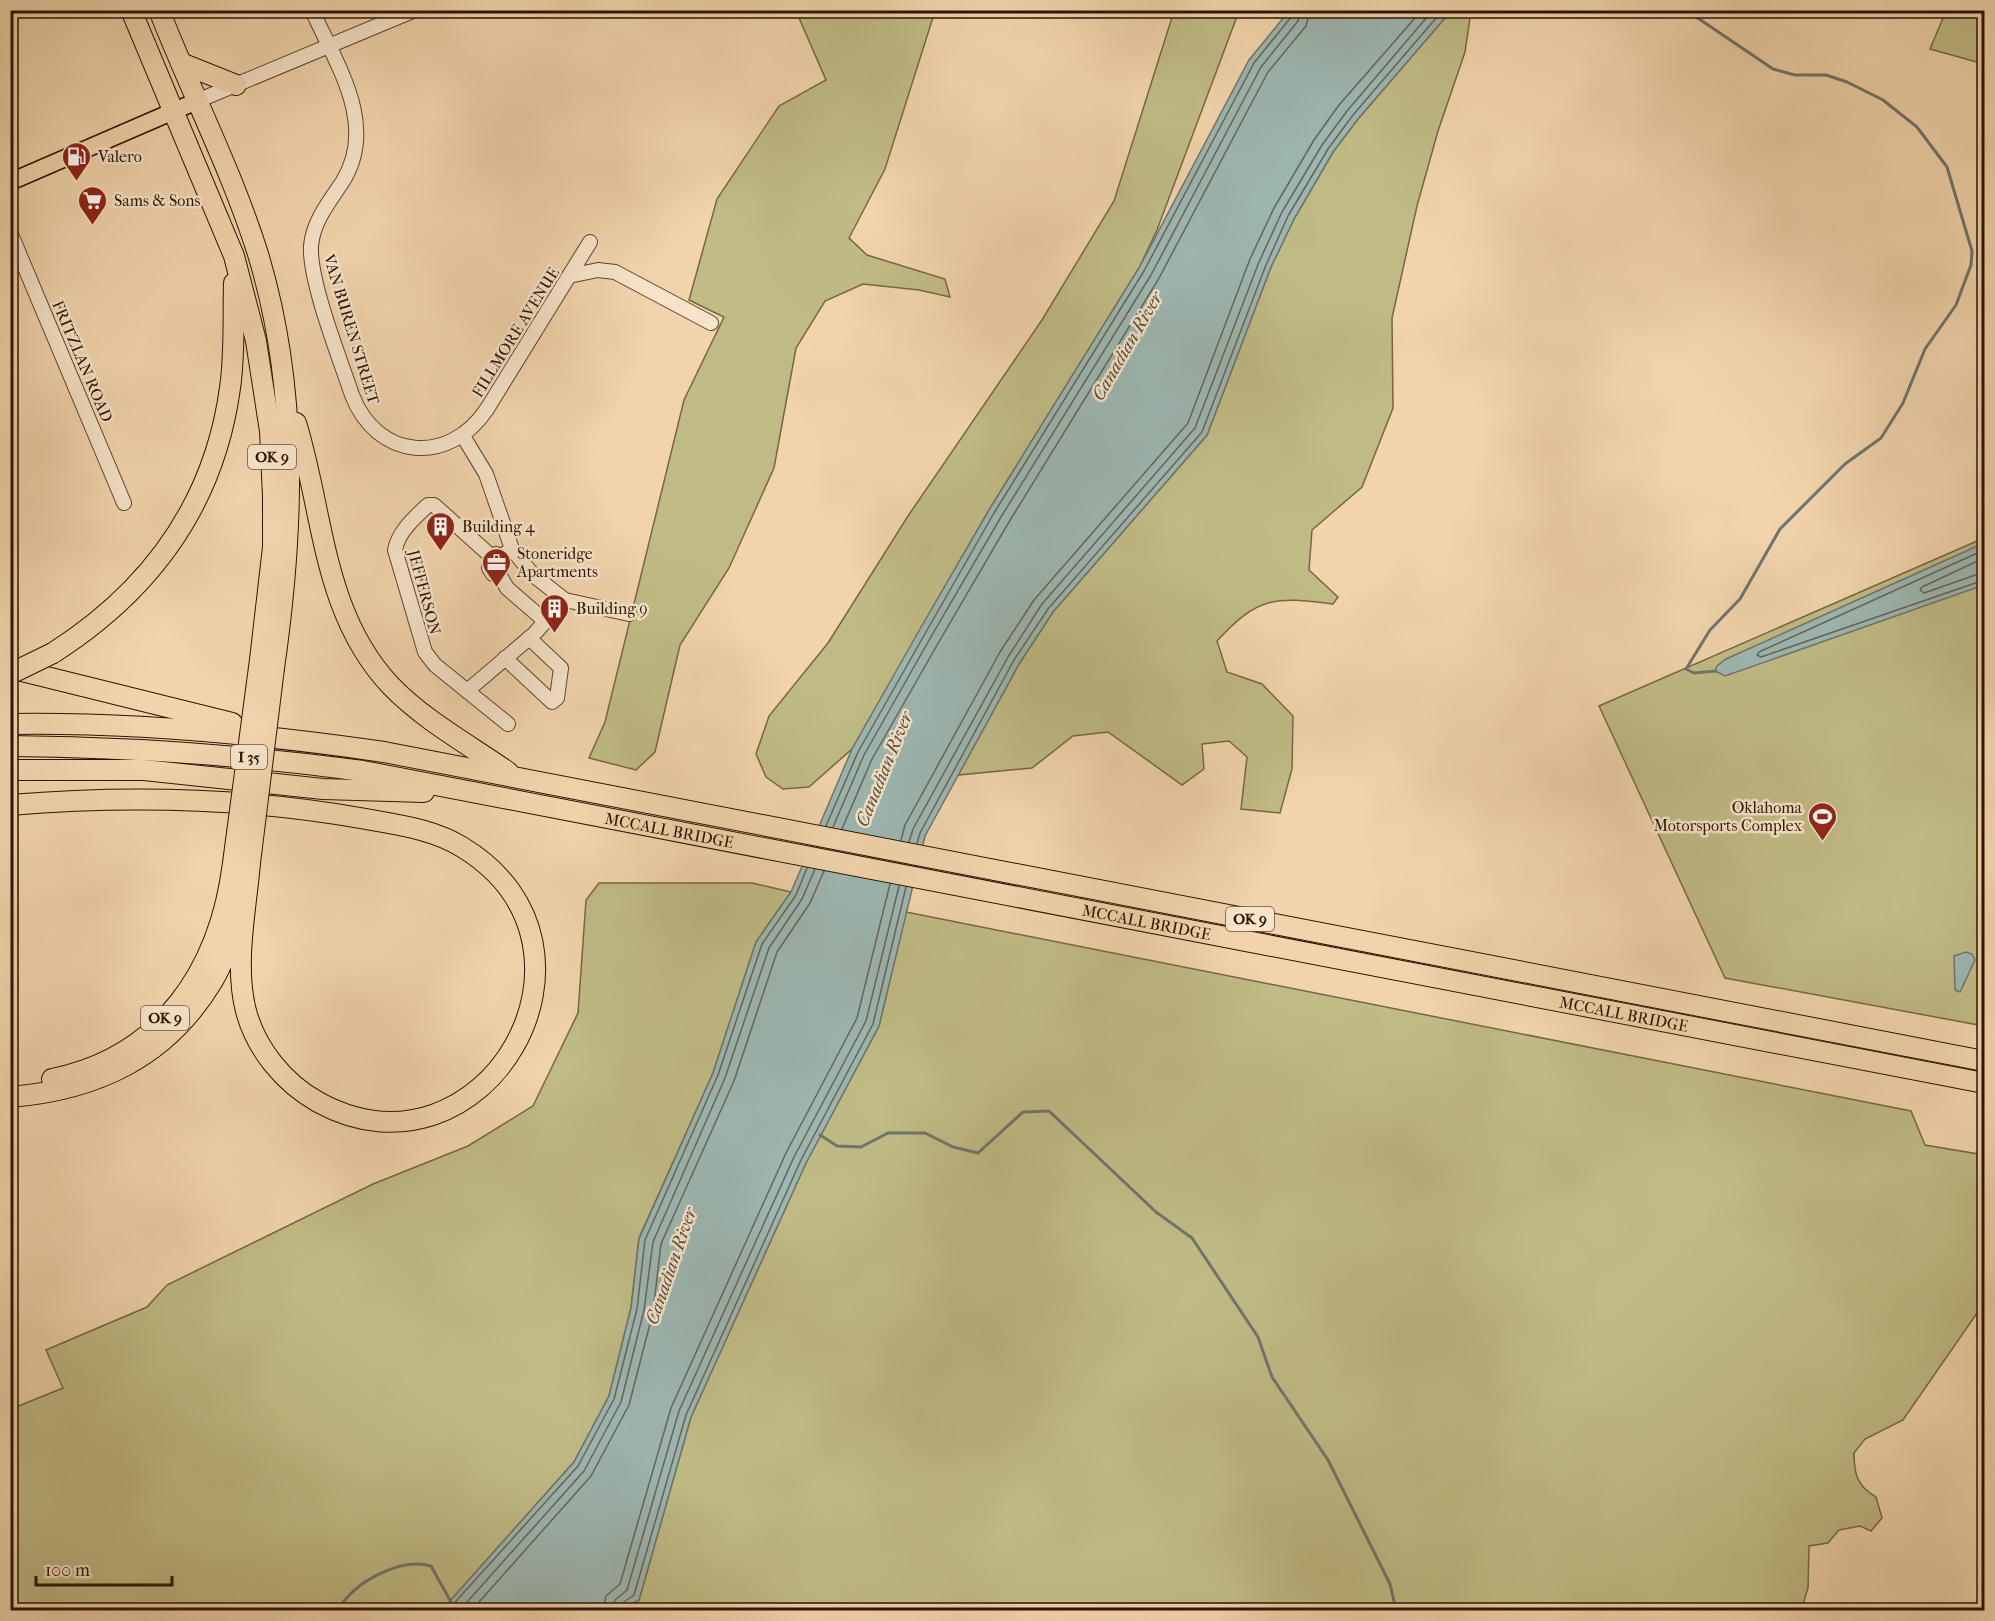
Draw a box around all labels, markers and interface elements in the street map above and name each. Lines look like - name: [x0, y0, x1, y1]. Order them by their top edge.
- fuel station icon: Valero: [61, 140, 93, 182]
- place label: Valero: [97, 147, 142, 166]
- supermarket icon: Sams & Sons: [77, 184, 109, 226]
- place label: Sams & Sons: [114, 191, 200, 210]
- street label: VAN BUREN STREET: [319, 251, 383, 407]
- street label: FILLMORE AVENUE: [468, 264, 563, 401]
- water label: Canadian River: [1088, 287, 1168, 404]
- street label: FRITZLAN ROAD: [48, 298, 117, 425]
- road number: OK 9: [248, 445, 296, 469]
- building icon: Building 4: [425, 510, 457, 552]
- place label: Building 4: [462, 517, 535, 536]
- place label: Stoneridge Apartments: [516, 544, 598, 581]
- street label: JEFFERSON: [404, 546, 445, 637]
- office icon: Stoneridge Apartments: [480, 546, 512, 588]
- building icon: Building 9: [539, 592, 571, 634]
- place label: Building 9: [576, 599, 648, 618]
- water label: Canadian River: [852, 707, 918, 830]
- road number: I 35: [231, 745, 267, 769]
- place label: Oklahoma Motorsports Complex: [1653, 798, 1803, 835]
- sports icon: Oklahoma Motorsports Complex: [1807, 800, 1839, 842]
- street label: MCCALL BRIDGE: [603, 809, 735, 852]
- street label: MCCALL BRIDGE: [1081, 901, 1213, 944]
- road number: OK 9: [1226, 907, 1274, 931]
- street label: MCCALL BRIDGE: [1558, 992, 1690, 1036]
- road number: OK 9: [141, 1006, 189, 1030]
- water label: Canadian River: [642, 1203, 702, 1327]
- scale bar: [36, 1549, 172, 1587]
- text: 100 m: [45, 1560, 90, 1581]

